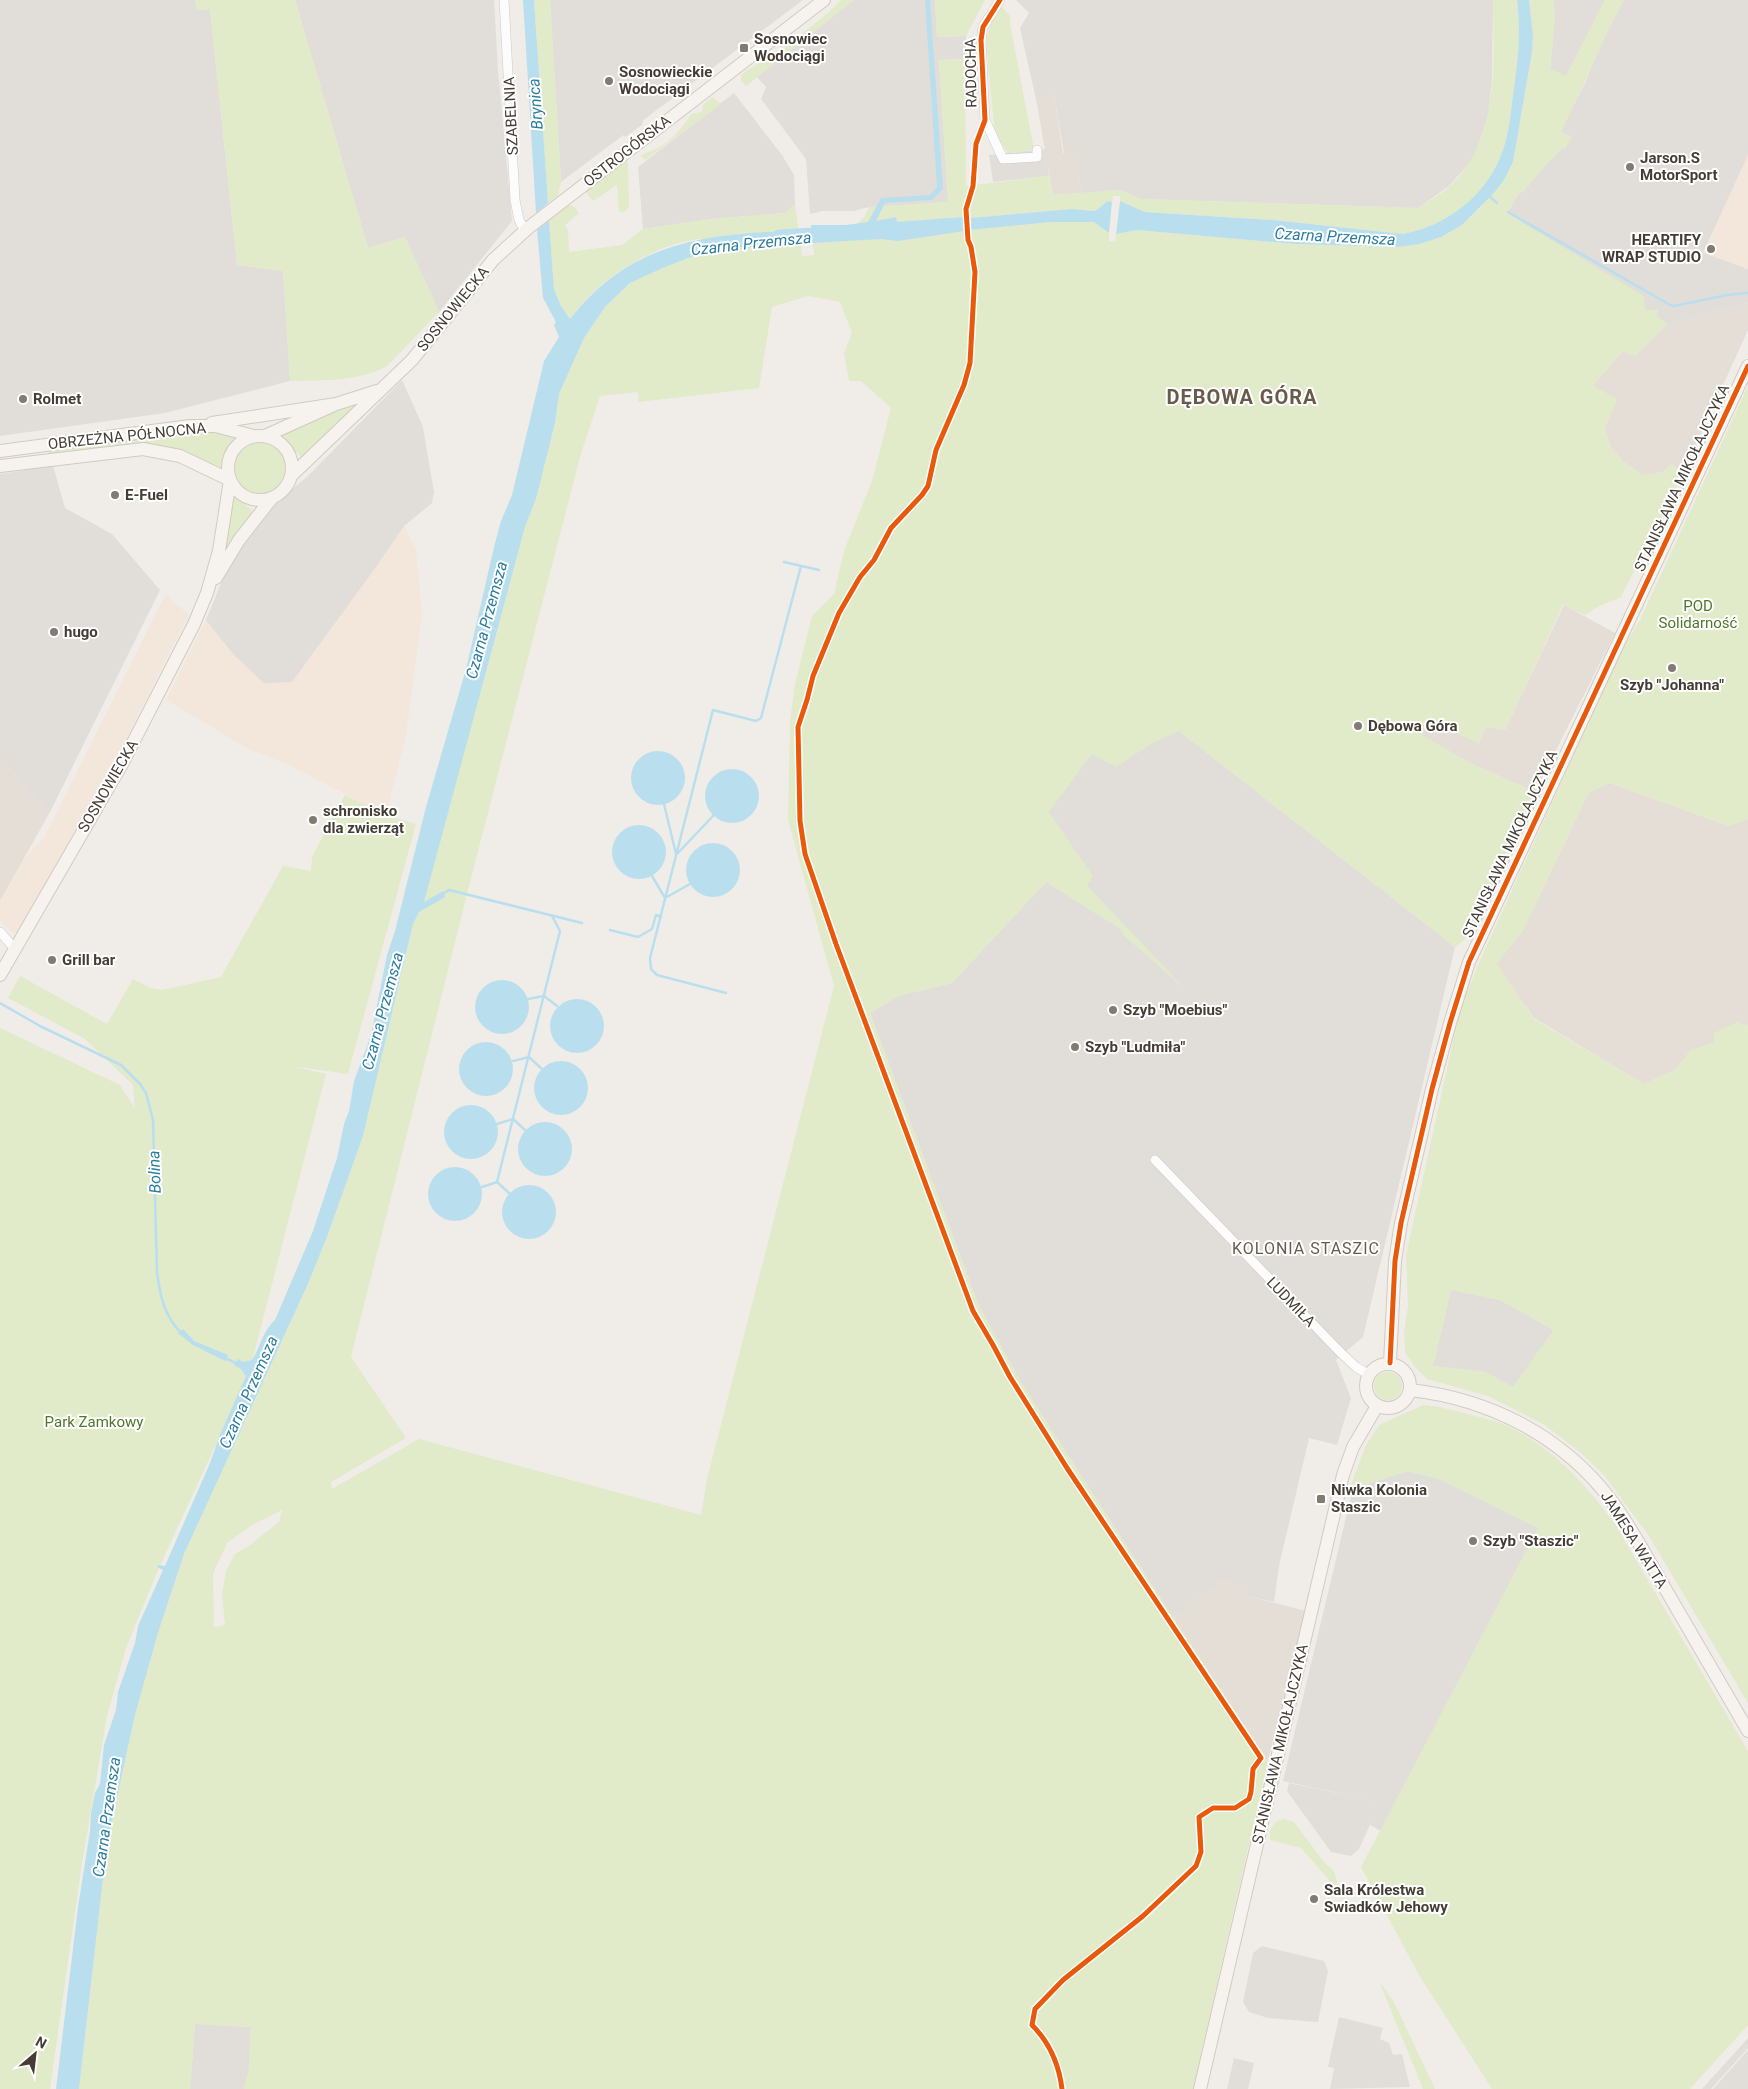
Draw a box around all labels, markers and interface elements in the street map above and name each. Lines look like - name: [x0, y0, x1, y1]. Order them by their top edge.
- place label: Sosnowiec Wodociągi: [754, 30, 827, 65]
- street label: RADOCHA: [961, 38, 981, 108]
- marker: Sosnowiec Wodociągi: [738, 42, 750, 54]
- place label: Sosnowieckie Wodociągi: [619, 63, 712, 98]
- marker: Sosnowieckie Wodociągi: [603, 75, 615, 87]
- street label: SZABELNIA: [500, 76, 522, 156]
- water label: Brynica: [524, 78, 547, 130]
- street label: OSTROGÓRSKA: [580, 111, 674, 191]
- place label: Jarson.S MotorSport: [1640, 149, 1718, 184]
- marker: Jarson.S MotorSport: [1624, 161, 1636, 173]
- water label: Czarna Przemsza: [1274, 224, 1396, 249]
- water label: Czarna Przemsza: [690, 228, 812, 259]
- place label: HEARTIFY WRAP STUDIO: [1602, 231, 1702, 266]
- marker: HEARTIFY WRAP STUDIO: [1705, 243, 1717, 255]
- street label: SOSNOWIECKA: [413, 263, 493, 355]
- street label: STANISŁAWA MIKOŁAJCZYKA: [1631, 381, 1733, 574]
- district label: DĘBOWA GÓRA: [1167, 385, 1317, 409]
- place label: Rolmet: [33, 390, 81, 408]
- marker: Rolmet: [17, 393, 29, 405]
- street label: OBRZEŻNA PÓŁNOCNA: [47, 419, 207, 453]
- place label: E-Fuel: [125, 486, 168, 504]
- marker: E-Fuel: [109, 489, 121, 501]
- water label: Czarna Przemsza: [462, 559, 511, 681]
- park label: POD Solidarność: [1659, 597, 1738, 632]
- place label: hugo: [64, 623, 98, 641]
- marker: hugo: [48, 626, 60, 638]
- marker: Szyb "Johanna": [1666, 662, 1678, 674]
- place label: Szyb "Johanna": [1620, 676, 1724, 694]
- place label: Dębowa Góra: [1368, 717, 1458, 735]
- marker: Dębowa Góra: [1352, 720, 1364, 732]
- street label: SOSNOWIECKA: [74, 736, 142, 836]
- street label: STANISŁAWA MIKOŁAJCZYKA: [1459, 747, 1561, 940]
- place label: schronisko dla zwierząt: [323, 802, 404, 837]
- marker: schronisko dla zwierząt: [307, 814, 319, 826]
- water label: Czarna Przemsza: [358, 950, 407, 1072]
- place label: Grill bar: [62, 951, 116, 969]
- marker: Grill bar: [46, 954, 58, 966]
- place label: Szyb "Moebius": [1123, 1001, 1228, 1019]
- marker: Szyb "Moebius": [1107, 1004, 1119, 1016]
- place label: Szyb "Ludmiła": [1085, 1038, 1185, 1056]
- marker: Szyb "Ludmiła": [1069, 1041, 1081, 1053]
- water label: Bolina: [144, 1150, 165, 1194]
- district label: KOLONIA STASZIC: [1232, 1239, 1380, 1258]
- street label: LUDMIŁA: [1263, 1273, 1319, 1331]
- water label: Czarna Przemsza: [215, 1333, 282, 1451]
- park label: Park Zamkowy: [45, 1413, 143, 1431]
- place label: Niwka Kolonia Staszic: [1331, 1481, 1427, 1516]
- street label: JAMESA WATTA: [1597, 1488, 1671, 1592]
- marker: Niwka Kolonia Staszic: [1315, 1493, 1327, 1505]
- place label: Szyb "Staszic": [1483, 1532, 1579, 1550]
- marker: Szyb "Staszic": [1467, 1535, 1479, 1547]
- street label: STANISŁAWA MIKOŁAJCZYKA: [1248, 1642, 1312, 1846]
- water label: Czarna Przemsza: [89, 1756, 124, 1878]
- place label: Sala Królestwa Swiadków Jehowy: [1324, 1881, 1448, 1916]
- marker: Sala Królestwa Swiadków Jehowy: [1308, 1893, 1320, 1905]
- north arrow: [10, 2029, 60, 2079]
- text: N: [33, 2033, 49, 2052]

